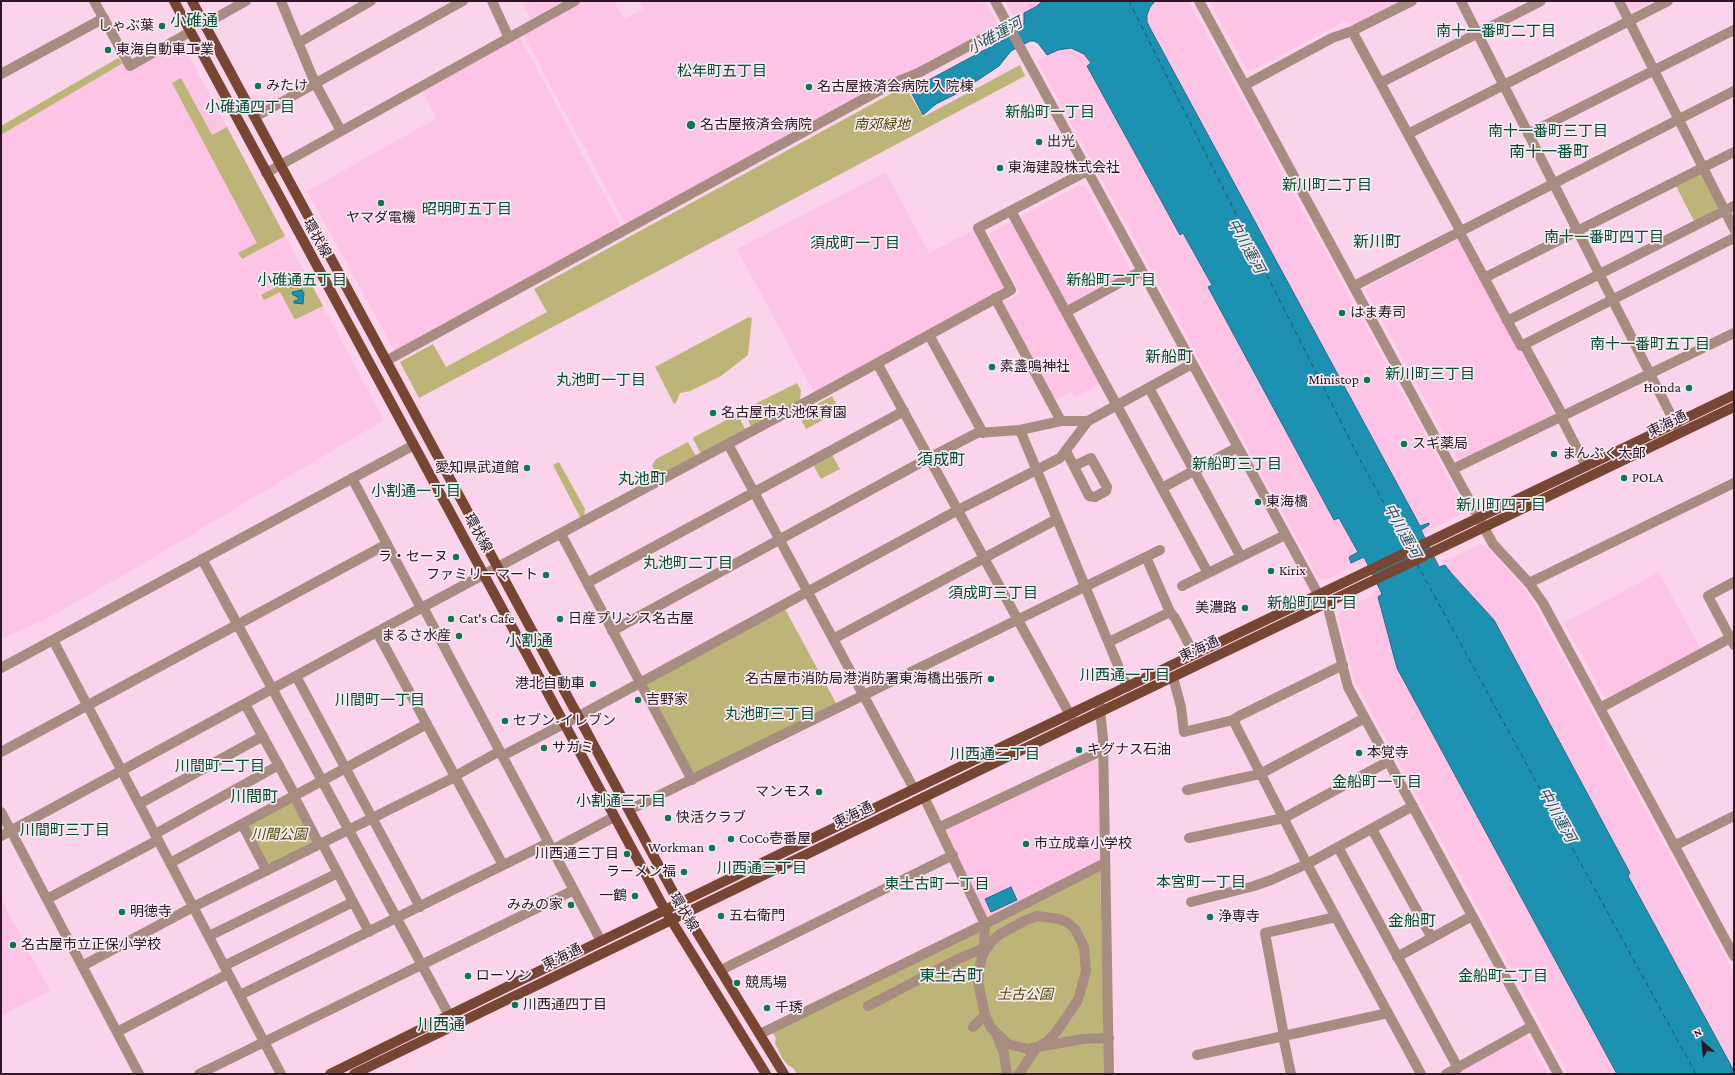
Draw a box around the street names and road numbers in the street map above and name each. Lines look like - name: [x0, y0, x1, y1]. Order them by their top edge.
- street label: 環状線: [299, 216, 335, 260]
- street label: 東海通: [1644, 407, 1690, 441]
- street label: 環状線: [460, 511, 496, 555]
- street label: 東海通: [1176, 633, 1222, 665]
- street label: 東海通: [830, 798, 876, 832]
- street label: 環状線: [666, 890, 702, 934]
- street label: 東海通: [539, 940, 585, 974]

